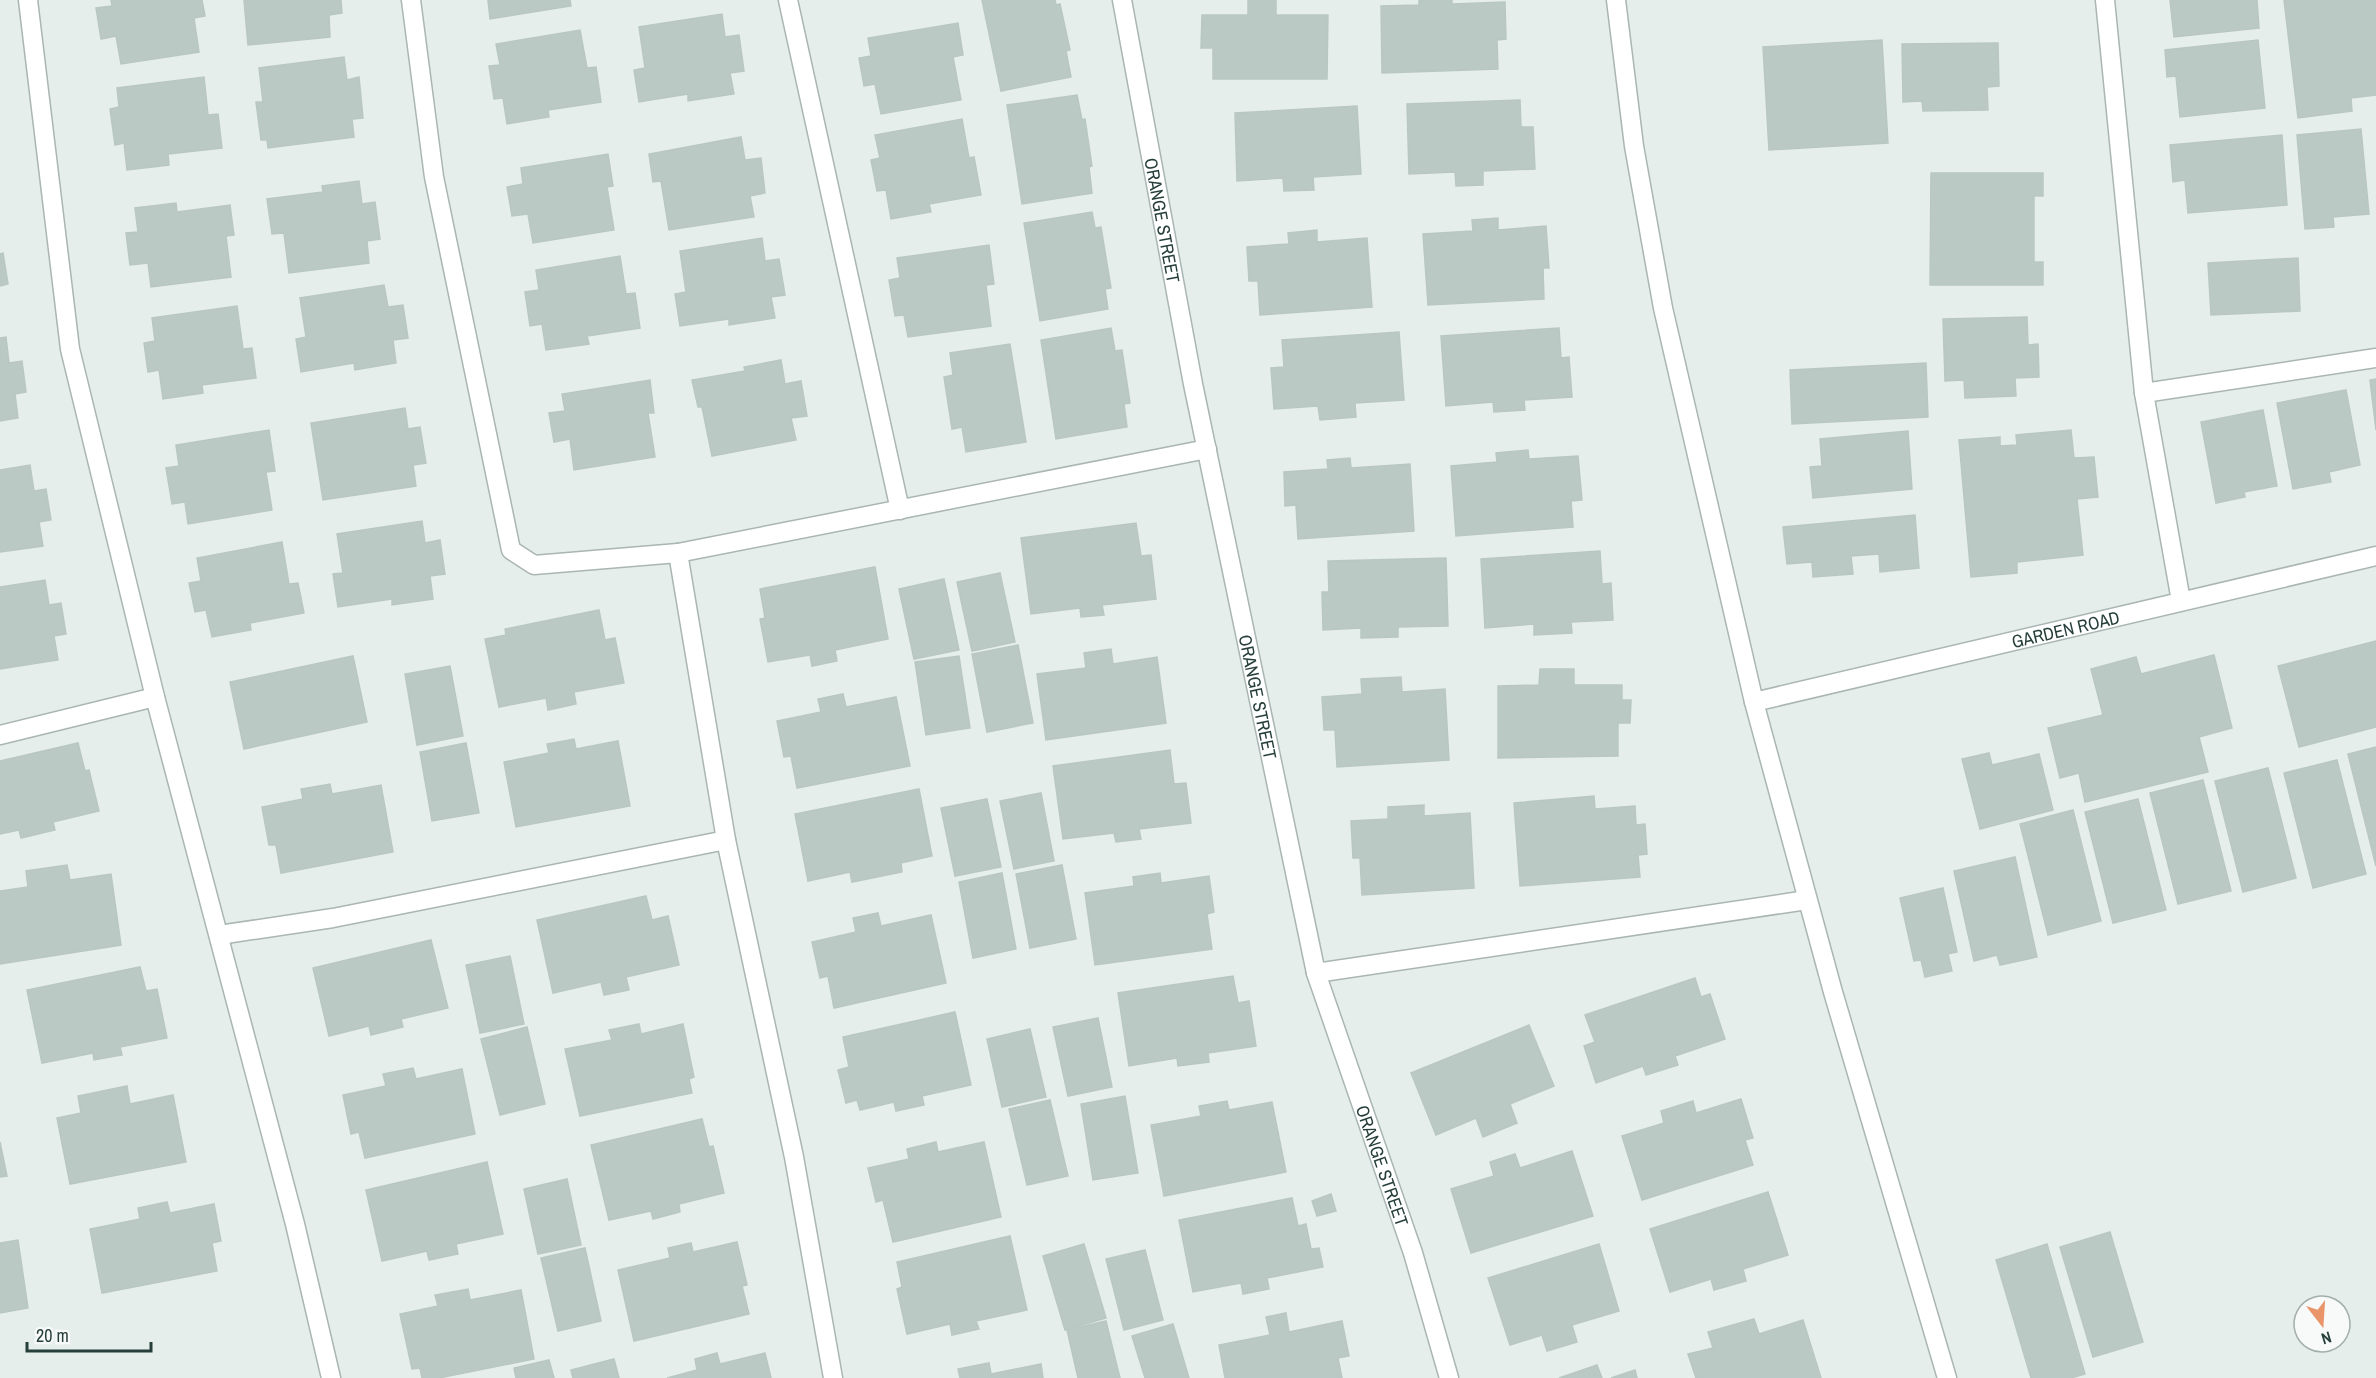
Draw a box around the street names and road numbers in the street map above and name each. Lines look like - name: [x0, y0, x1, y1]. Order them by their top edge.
- street label: ORANGE STREET: [1139, 156, 1187, 285]
- street label: GARDEN ROAD: [2009, 604, 2122, 654]
- street label: ORANGE STREET: [1233, 632, 1283, 761]
- street label: ORANGE STREET: [1350, 1102, 1415, 1229]

